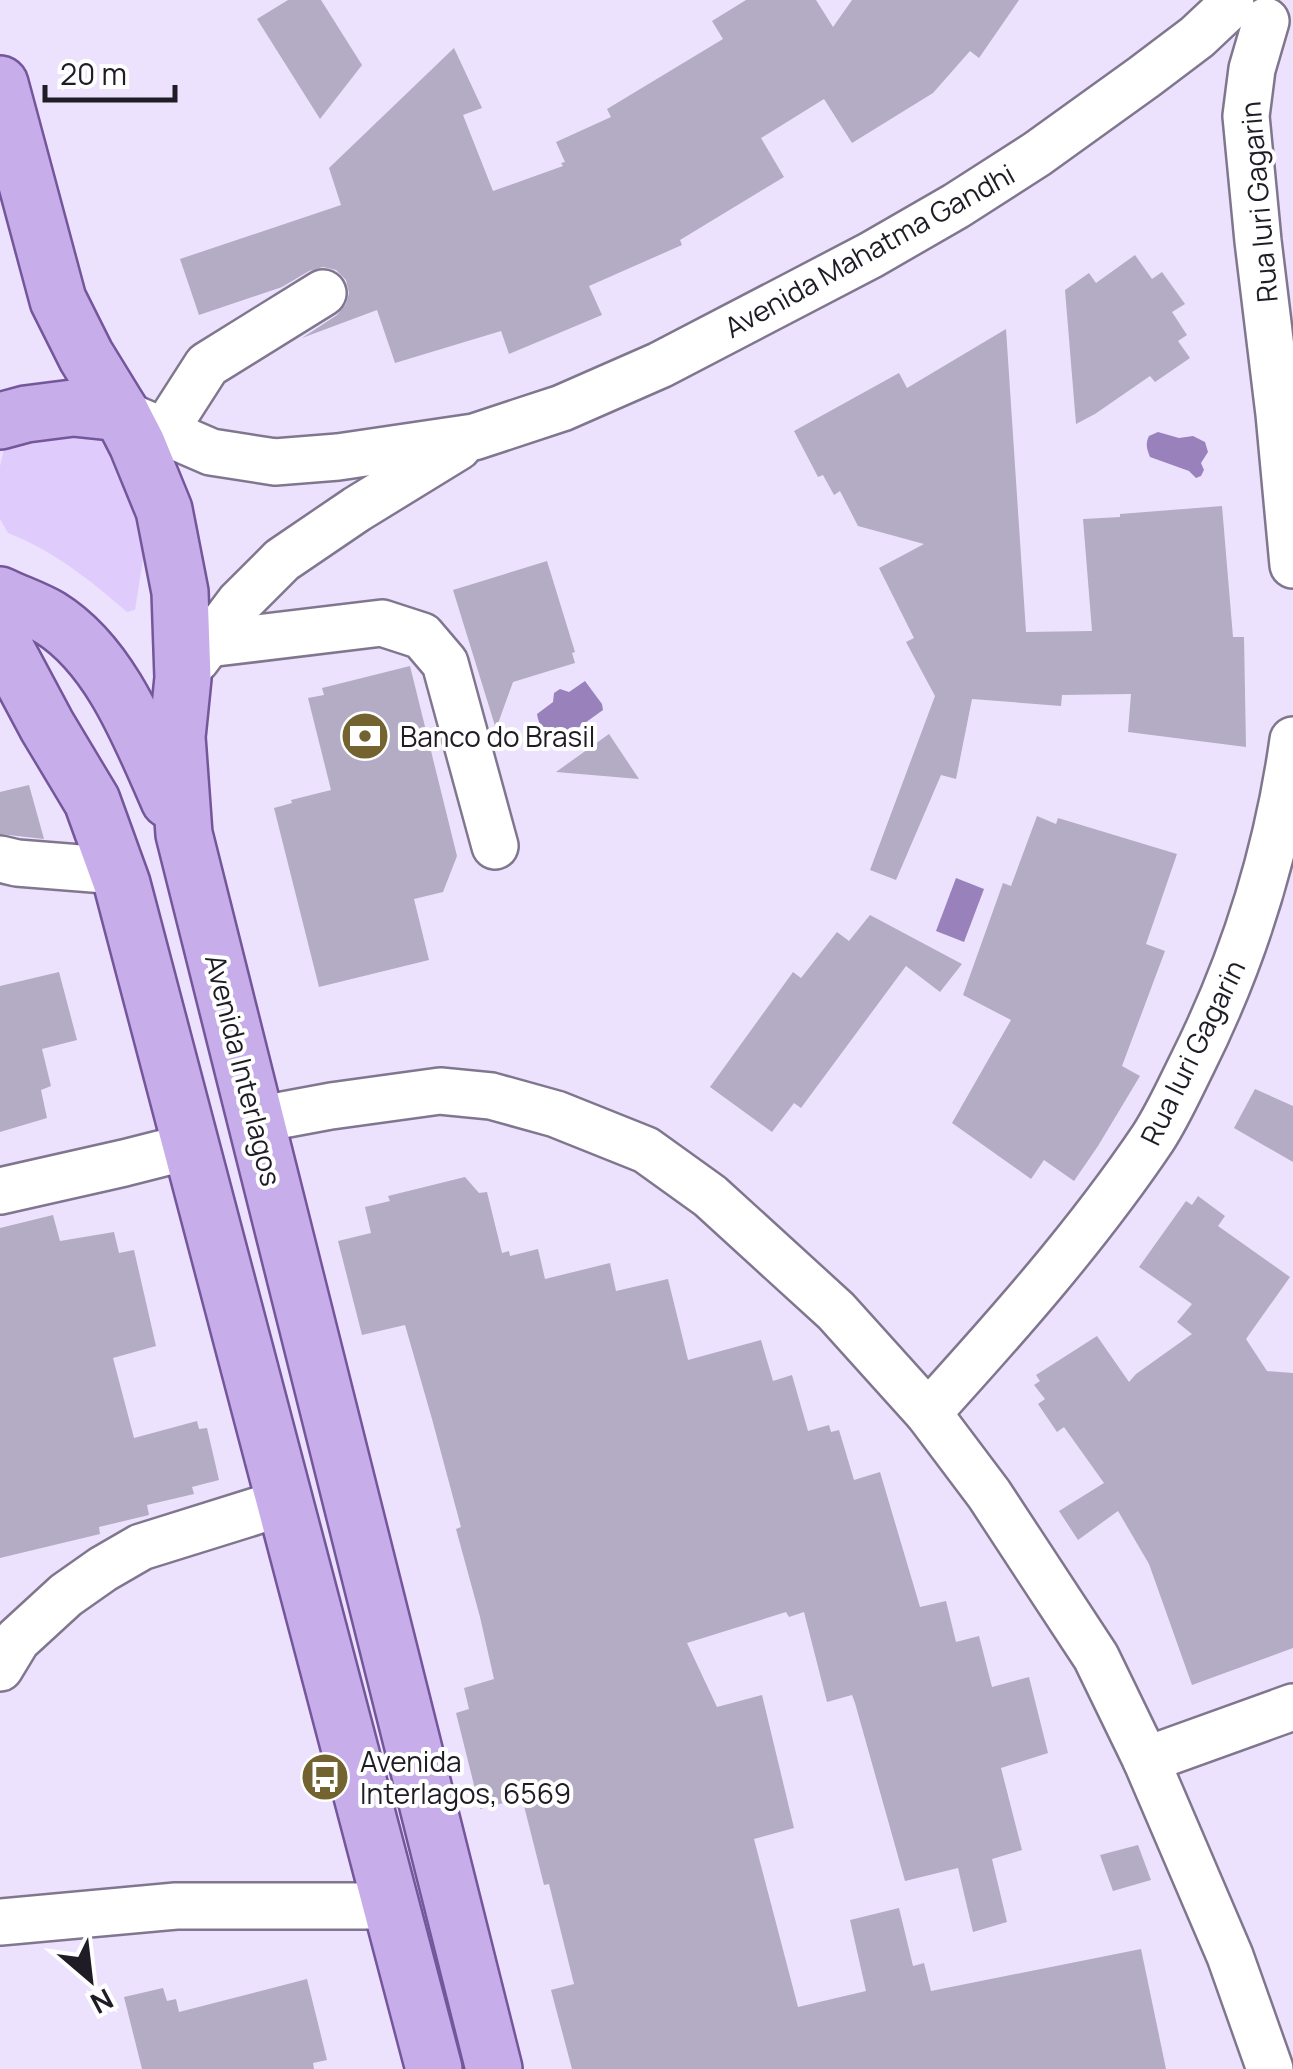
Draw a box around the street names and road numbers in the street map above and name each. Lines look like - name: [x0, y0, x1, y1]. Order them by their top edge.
- street label: Rua Iuri Gagarin: [1230, 100, 1286, 304]
- street label: Avenida Mahatma Gandhi: [717, 154, 1021, 346]
- street label: Avenida Interlagos: [197, 950, 291, 1190]
- street label: Rua Iuri Gagarin: [1131, 953, 1253, 1151]

